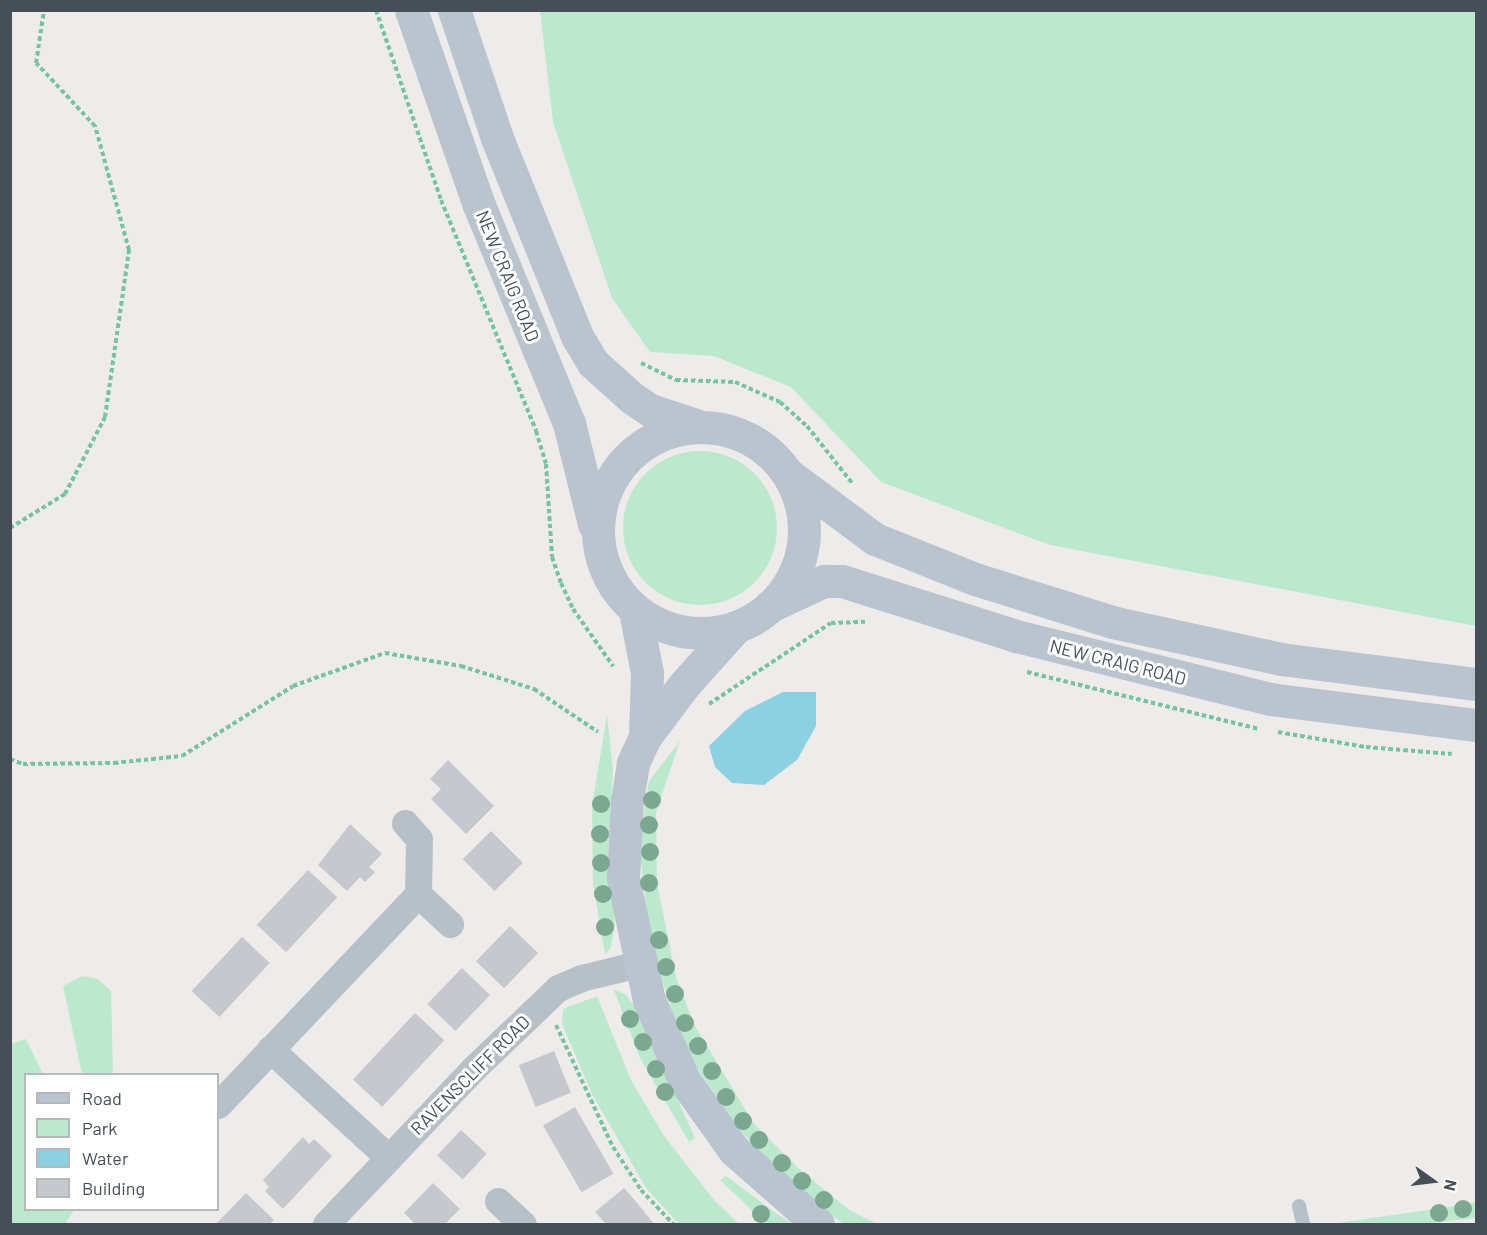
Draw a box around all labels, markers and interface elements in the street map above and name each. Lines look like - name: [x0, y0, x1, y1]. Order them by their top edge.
- street label: NEW CRAIG ROAD: [472, 207, 544, 345]
- street label: NEW CRAIG ROAD: [1048, 635, 1188, 689]
- street label: RAVENSCLIFF ROAD: [406, 1011, 534, 1139]
- legend: [24, 1073, 219, 1211]
- text: Road: [82, 1087, 122, 1109]
- text: Park: [82, 1117, 117, 1139]
- text: Water: [82, 1147, 129, 1169]
- north arrow: [1403, 1151, 1463, 1211]
- text: Building: [82, 1177, 145, 1199]
- text: N: [1440, 1178, 1461, 1193]

